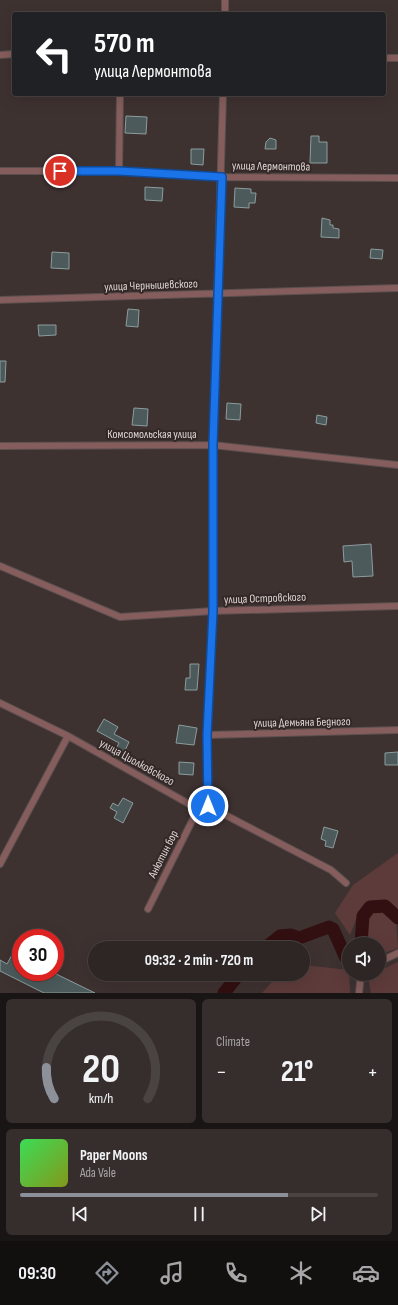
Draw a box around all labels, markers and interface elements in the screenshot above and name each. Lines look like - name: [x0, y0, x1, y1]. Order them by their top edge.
- text: 570 m: [94, 27, 155, 60]
- icon: left: [28, 28, 80, 80]
- text: улица Лермонтова: [94, 61, 212, 82]
- pin: [43, 154, 77, 188]
- street label: улица Лермонтова: [232, 158, 311, 175]
- icon: arrive: [49, 160, 71, 182]
- street label: улица Чернышевского: [104, 276, 198, 295]
- street label: Комсомольская улица: [107, 427, 197, 442]
- street label: улица Островского: [224, 590, 306, 607]
- street label: улица Демьяна Бедного: [253, 714, 351, 731]
- street label: улица Циолковского: [97, 736, 177, 789]
- position arrow: [187, 785, 229, 827]
- street label: Анютин бор: [145, 828, 182, 882]
- speed limit sign: 30: [12, 929, 64, 981]
- map controls: [342, 937, 386, 981]
- button: sound: [342, 937, 386, 981]
- text: 09:32 · 2 min · 720 m: [145, 951, 253, 970]
- text: Climate: [216, 1034, 250, 1050]
- text: 20: [82, 1045, 120, 1094]
- text: 21°: [281, 1054, 313, 1090]
- text: −: [216, 1059, 227, 1086]
- text: +: [367, 1059, 378, 1086]
- text: km/h: [89, 1090, 113, 1107]
- text: Paper Moons: [80, 1146, 148, 1165]
- text: Ada Vale: [80, 1165, 116, 1181]
- icon: previous: [69, 1203, 91, 1225]
- icon: pause: [188, 1203, 210, 1225]
- icon: next: [307, 1203, 329, 1225]
- icon: directions: [93, 1259, 121, 1287]
- icon: music: [158, 1259, 186, 1287]
- icon: phone: [222, 1259, 250, 1287]
- icon: climate: [287, 1259, 315, 1287]
- icon: car: [352, 1259, 380, 1287]
- text: 09:30: [18, 1263, 56, 1284]

